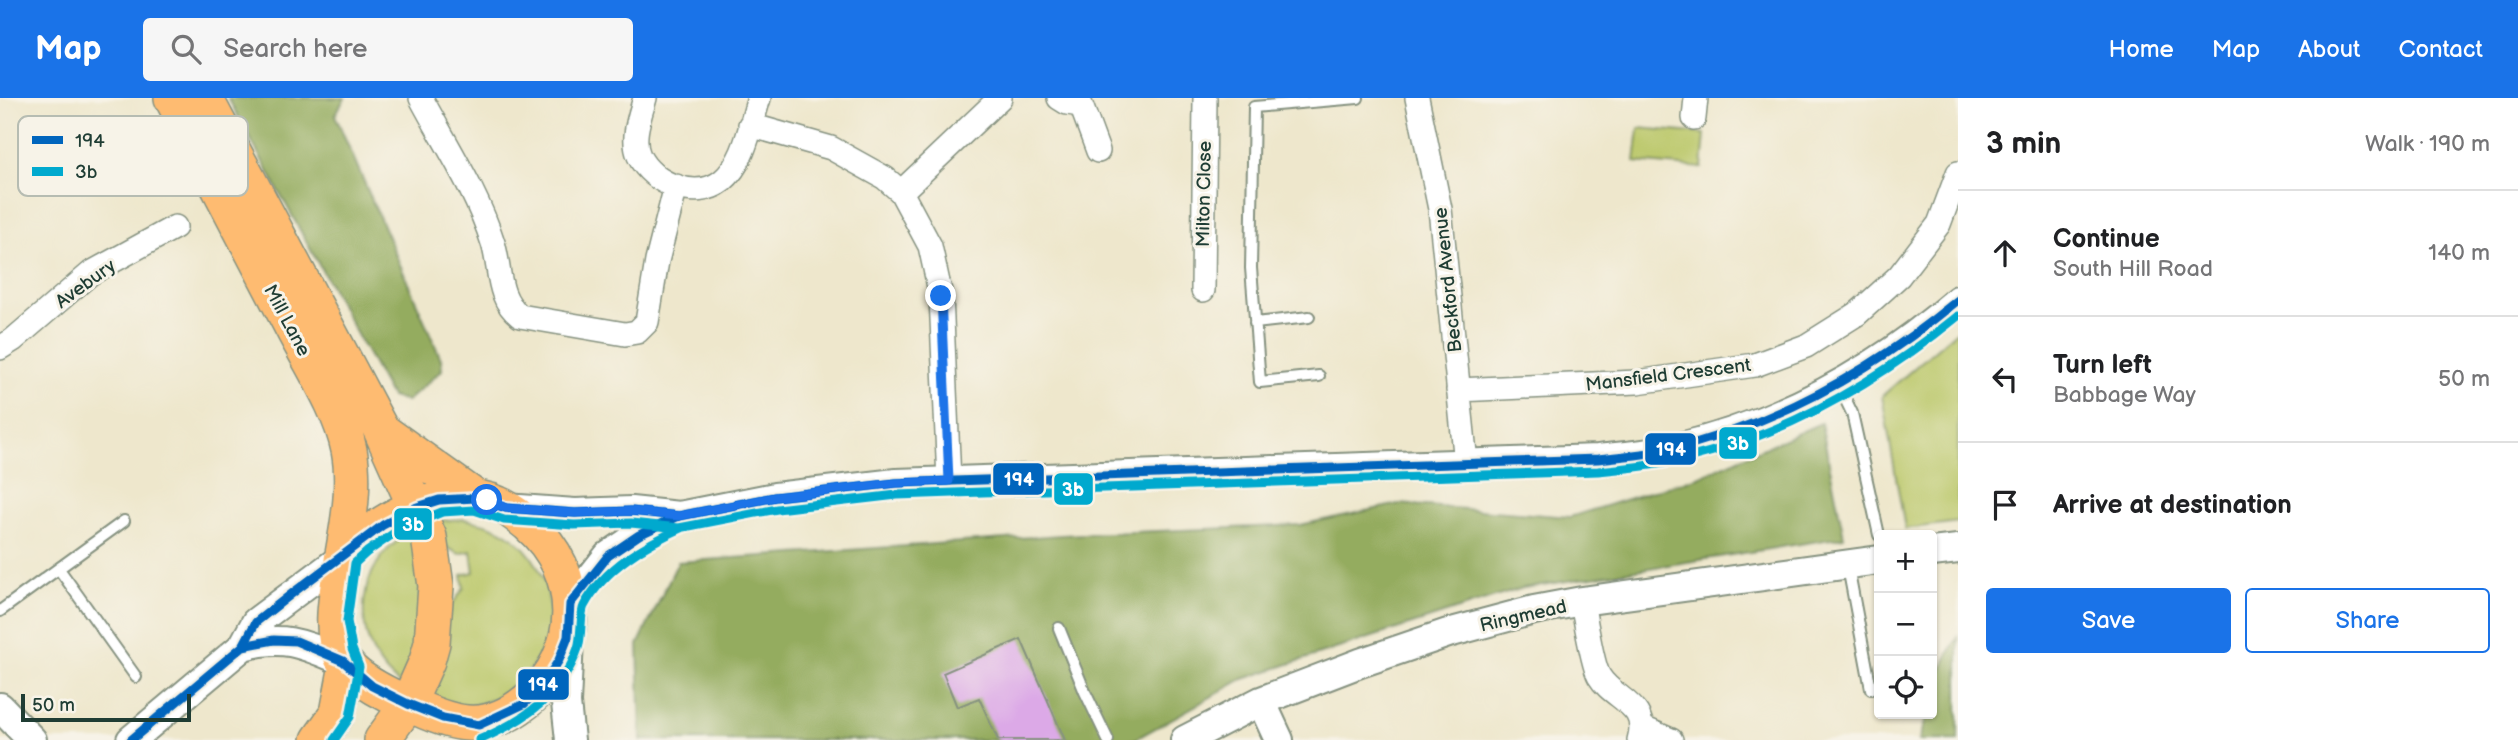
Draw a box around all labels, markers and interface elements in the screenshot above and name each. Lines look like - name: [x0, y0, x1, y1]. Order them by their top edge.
- search box: [143, 18, 633, 81]
- text: Map: [35, 29, 101, 69]
- icon: search: [167, 30, 205, 68]
- text: Search here: [223, 34, 367, 65]
- text: Home: [2109, 35, 2174, 64]
- text: Map: [2212, 35, 2260, 64]
- text: About: [2298, 35, 2360, 64]
- text: Contact: [2398, 35, 2483, 64]
- legend: [18, 116, 248, 196]
- text: 3 min: [1986, 126, 2061, 162]
- text: 194: [75, 130, 105, 153]
- text: Walk · 190 m: [2365, 130, 2490, 158]
- street label: Milton Close: [1192, 141, 1217, 247]
- text: 3b: [75, 161, 98, 184]
- street label: Beckford Avenue: [1429, 206, 1468, 354]
- text: Continue: [2053, 224, 2160, 255]
- icon: ahead: [1986, 234, 2024, 272]
- text: 140 m: [2428, 239, 2490, 267]
- street label: Avebury: [51, 254, 121, 314]
- text: South Hill Road: [2053, 255, 2213, 283]
- route end: [925, 280, 956, 311]
- street label: Mill Lane: [258, 281, 315, 360]
- text: Turn left: [2053, 350, 2152, 381]
- street label: Mansfield Crescent: [1584, 354, 1752, 397]
- icon: left: [1986, 360, 2024, 398]
- text: 50 m: [2438, 365, 2490, 393]
- text: Babbage Way: [2053, 381, 2196, 409]
- line badge: 3b: [1718, 426, 1758, 460]
- line badge: 194: [1644, 432, 1697, 466]
- text: 3b: [1727, 433, 1749, 456]
- text: 194: [1656, 439, 1686, 462]
- line badge: 194: [992, 462, 1045, 496]
- text: 194: [1004, 469, 1034, 492]
- line badge: 3b: [1053, 472, 1094, 506]
- text: 3b: [1062, 479, 1084, 502]
- route start: [471, 484, 502, 515]
- icon: arrive: [1986, 486, 2024, 524]
- text: Arrive at destination: [2053, 490, 2292, 521]
- line badge: 3b: [393, 507, 433, 541]
- text: 3b: [402, 514, 424, 537]
- map controls: [1874, 530, 1937, 719]
- button: +: [1874, 530, 1937, 593]
- button: Save: [1986, 588, 2231, 653]
- button: Share: [2245, 588, 2490, 653]
- button: −: [1874, 593, 1937, 656]
- street label: Ringmead: [1478, 595, 1569, 638]
- button: locate: [1874, 656, 1937, 719]
- line badge: 194: [517, 668, 570, 701]
- text: 194: [528, 674, 558, 697]
- scale bar: [21, 691, 191, 723]
- text: 50 m: [32, 694, 75, 717]

